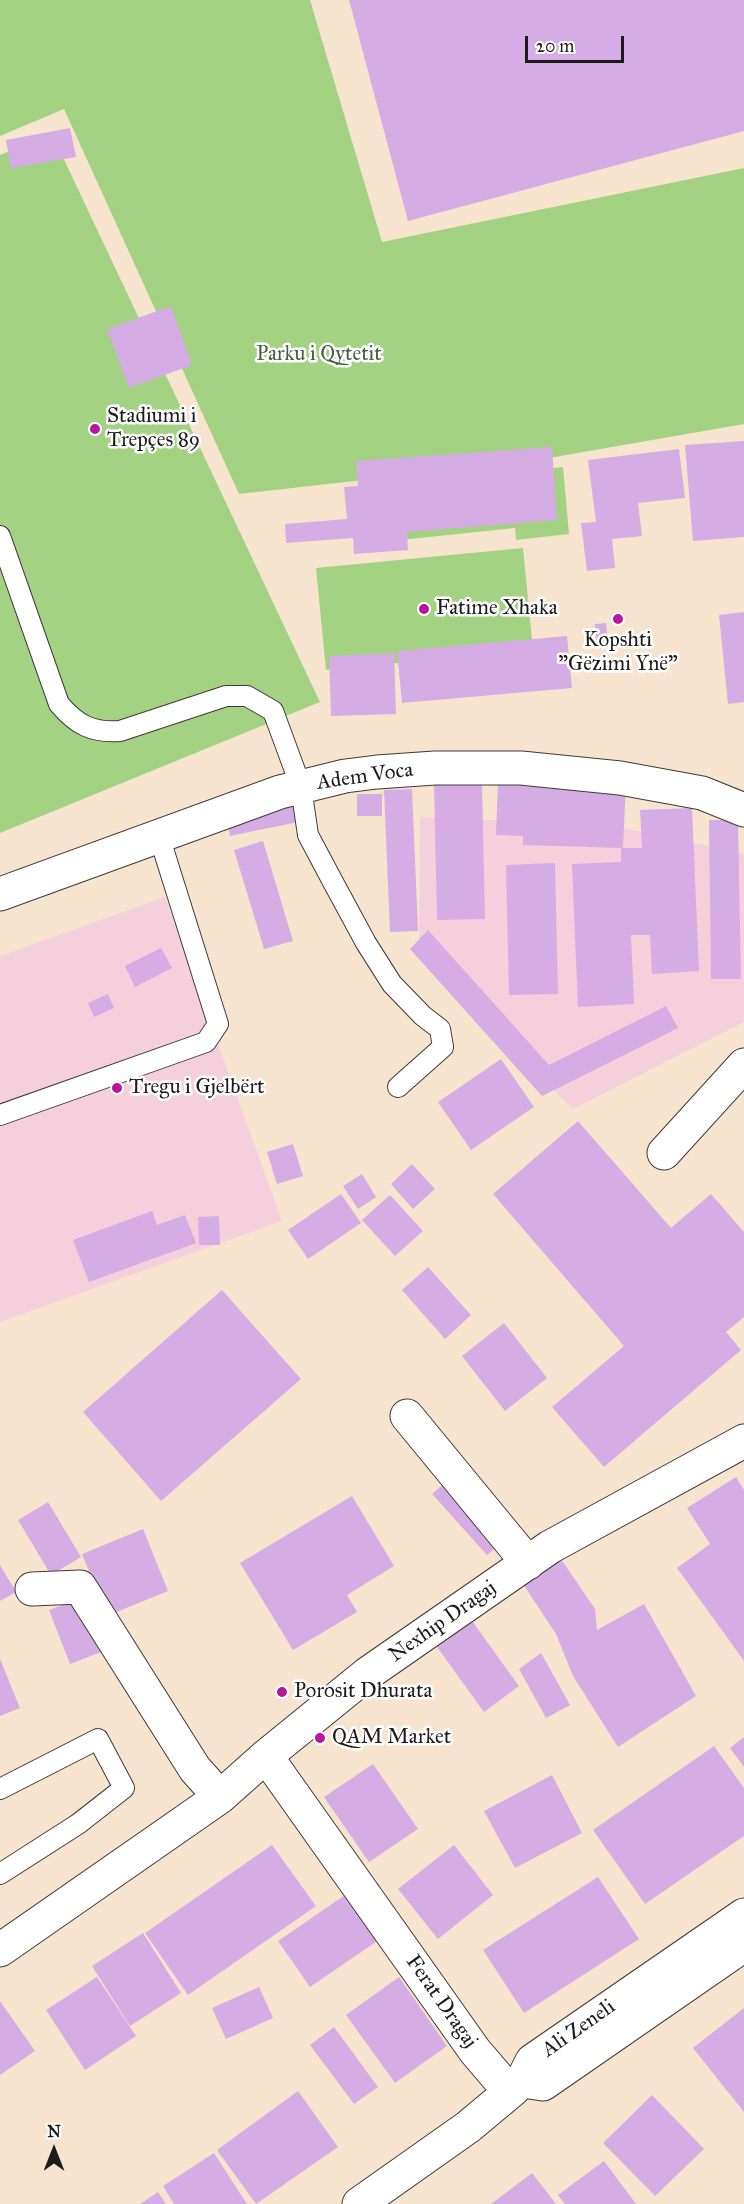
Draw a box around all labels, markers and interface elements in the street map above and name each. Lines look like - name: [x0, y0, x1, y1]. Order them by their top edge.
- scale bar: [528, 24, 627, 62]
- text: 20 m: [536, 35, 574, 57]
- park label: Parku i Qytetit: [256, 342, 382, 368]
- place label: Stadiumi i Trepçes 89: [107, 404, 200, 454]
- marker: Stadiumi i Trepçes 89: [88, 422, 102, 436]
- place label: Fatime Xhaka: [436, 596, 558, 622]
- marker: Fatime Xhaka: [417, 602, 431, 616]
- marker: Kopshti "Gëzimi Ynë": [611, 612, 625, 626]
- place label: Kopshti "Gëzimi Ynë": [558, 628, 678, 678]
- street label: Adem Voca: [315, 758, 415, 796]
- place label: Tregu i Gjelbërt: [129, 1075, 265, 1101]
- marker: Tregu i Gjelbërt: [110, 1081, 124, 1095]
- street label: Nexhip Dragaj: [385, 1576, 501, 1668]
- place label: Porosit Dhurata: [294, 1679, 432, 1705]
- marker: Porosit Dhurata: [275, 1685, 289, 1699]
- place label: QAM Market: [332, 1725, 451, 1751]
- marker: QAM Market: [313, 1731, 327, 1745]
- street label: Ferat Dragaj: [400, 1951, 482, 2053]
- street label: Ali Zeneli: [538, 1995, 620, 2063]
- north arrow: [24, 2120, 84, 2180]
- text: N: [47, 2122, 61, 2141]

